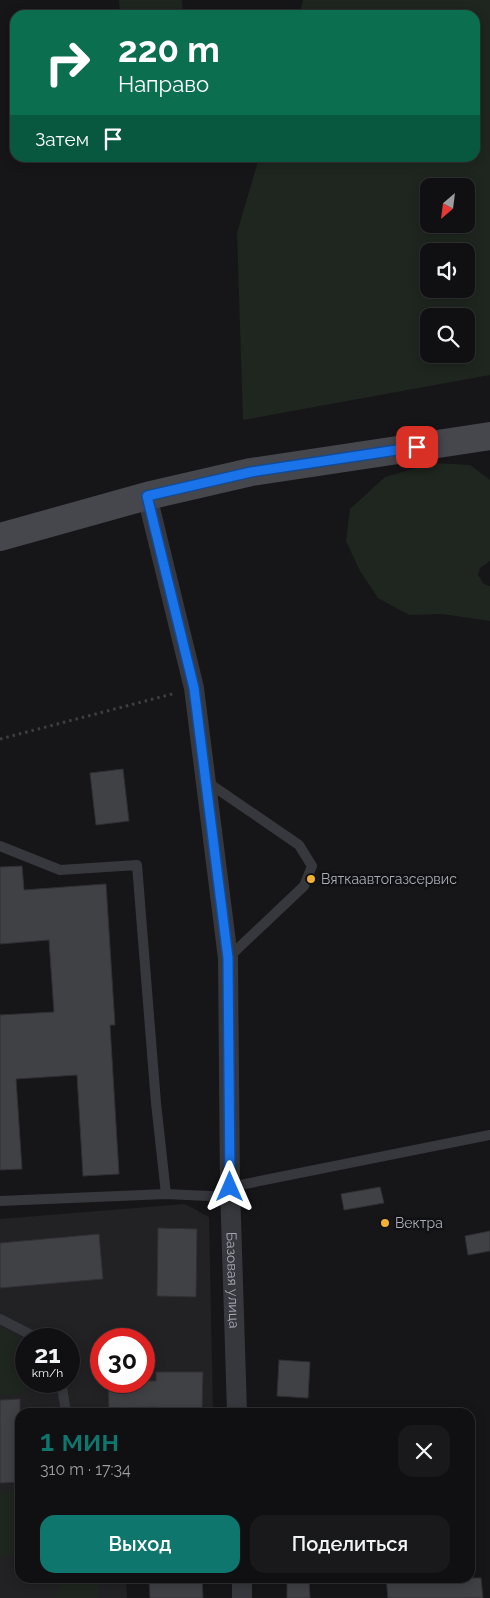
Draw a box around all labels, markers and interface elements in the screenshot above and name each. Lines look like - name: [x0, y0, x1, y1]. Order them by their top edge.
- text: 220 m: [118, 29, 220, 70]
- icon: right: [35, 30, 100, 95]
- text: Направо: [118, 71, 209, 97]
- icon: arrive: [99, 125, 127, 153]
- text: Затем: [35, 128, 89, 150]
- north arrow: [420, 178, 475, 232]
- map controls: [420, 178, 475, 363]
- button: sound: [420, 243, 475, 298]
- button: search: [420, 308, 475, 363]
- pin: [396, 426, 438, 468]
- icon: arrive: [403, 433, 431, 461]
- place label: Вяткаавтогазсервис: [321, 871, 457, 887]
- marker: Вяткаавтогазсервис: [305, 873, 317, 885]
- position arrow: [203, 1160, 255, 1212]
- place label: Вектра: [395, 1215, 443, 1231]
- marker: Вектра: [379, 1217, 391, 1229]
- street label: Базовая улица: [223, 1232, 242, 1329]
- speed limit sign: 30: [90, 1328, 155, 1393]
- text: 21: [34, 1339, 61, 1369]
- text: km/h: [32, 1366, 63, 1380]
- text: 1 мин: [40, 1423, 119, 1458]
- button: close: [398, 1425, 450, 1477]
- text: 310 m · 17:34: [40, 1460, 131, 1479]
- button: Выход: [40, 1515, 240, 1573]
- button: Поделиться: [250, 1515, 450, 1573]

